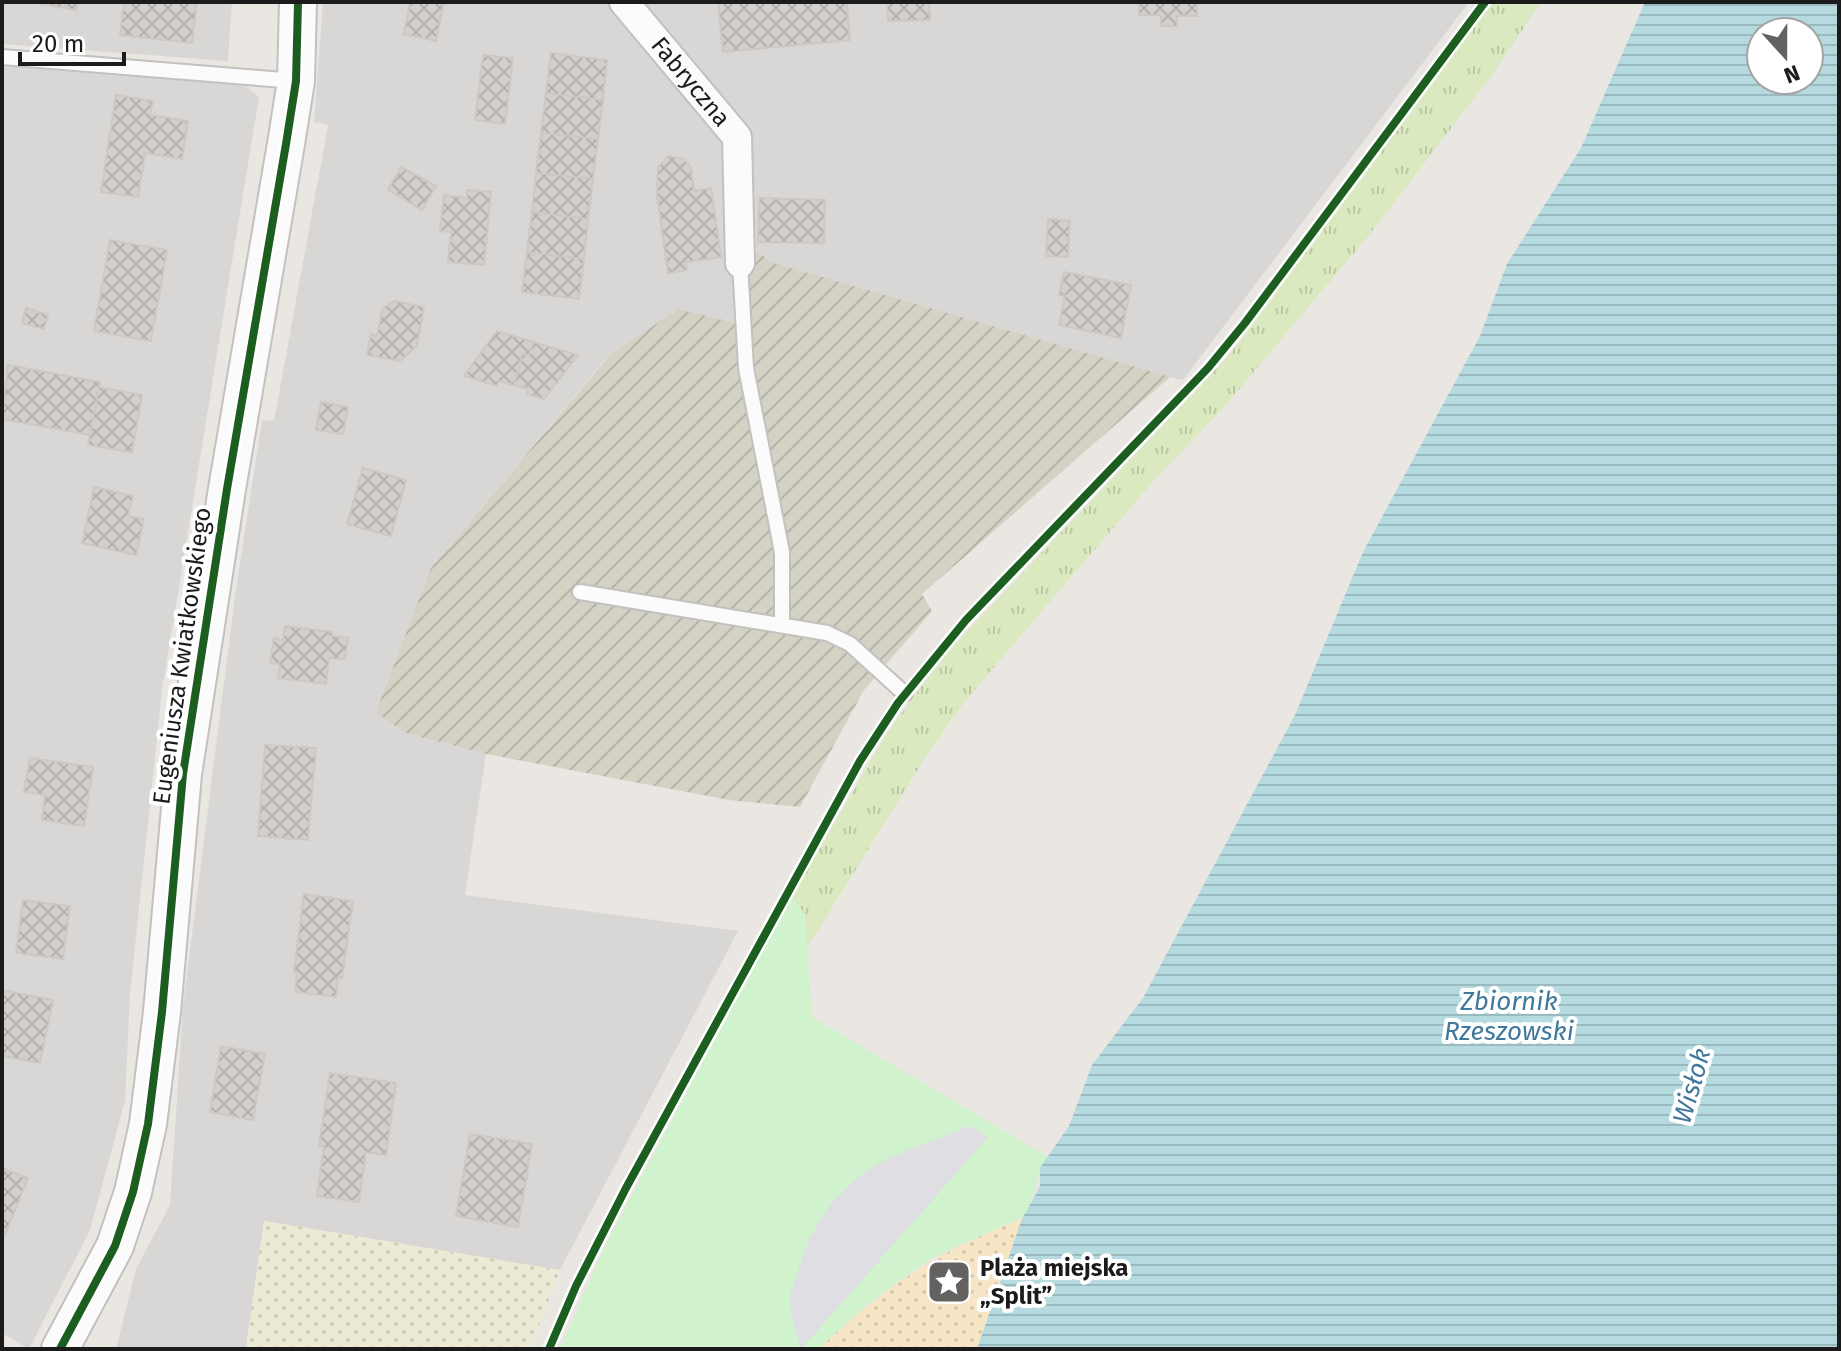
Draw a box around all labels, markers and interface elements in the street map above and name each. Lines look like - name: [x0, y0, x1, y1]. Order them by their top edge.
- scale bar: [20, 16, 124, 66]
- north arrow: [1745, 16, 1825, 96]
- text: 20 m: [32, 30, 84, 58]
- street label: Fabryczna: [645, 31, 736, 132]
- text: N: [1780, 59, 1804, 89]
- street label: Eugeniusza Kwiatkowskiego: [147, 506, 217, 806]
- water label: Zbiornik Rzeszowski: [1444, 986, 1574, 1047]
- water label: Wisłok: [1666, 1045, 1718, 1127]
- place label: Plaża miejska „Split”: [980, 1254, 1129, 1310]
- place icon: Plaża miejska „Split”: [925, 1258, 973, 1306]

